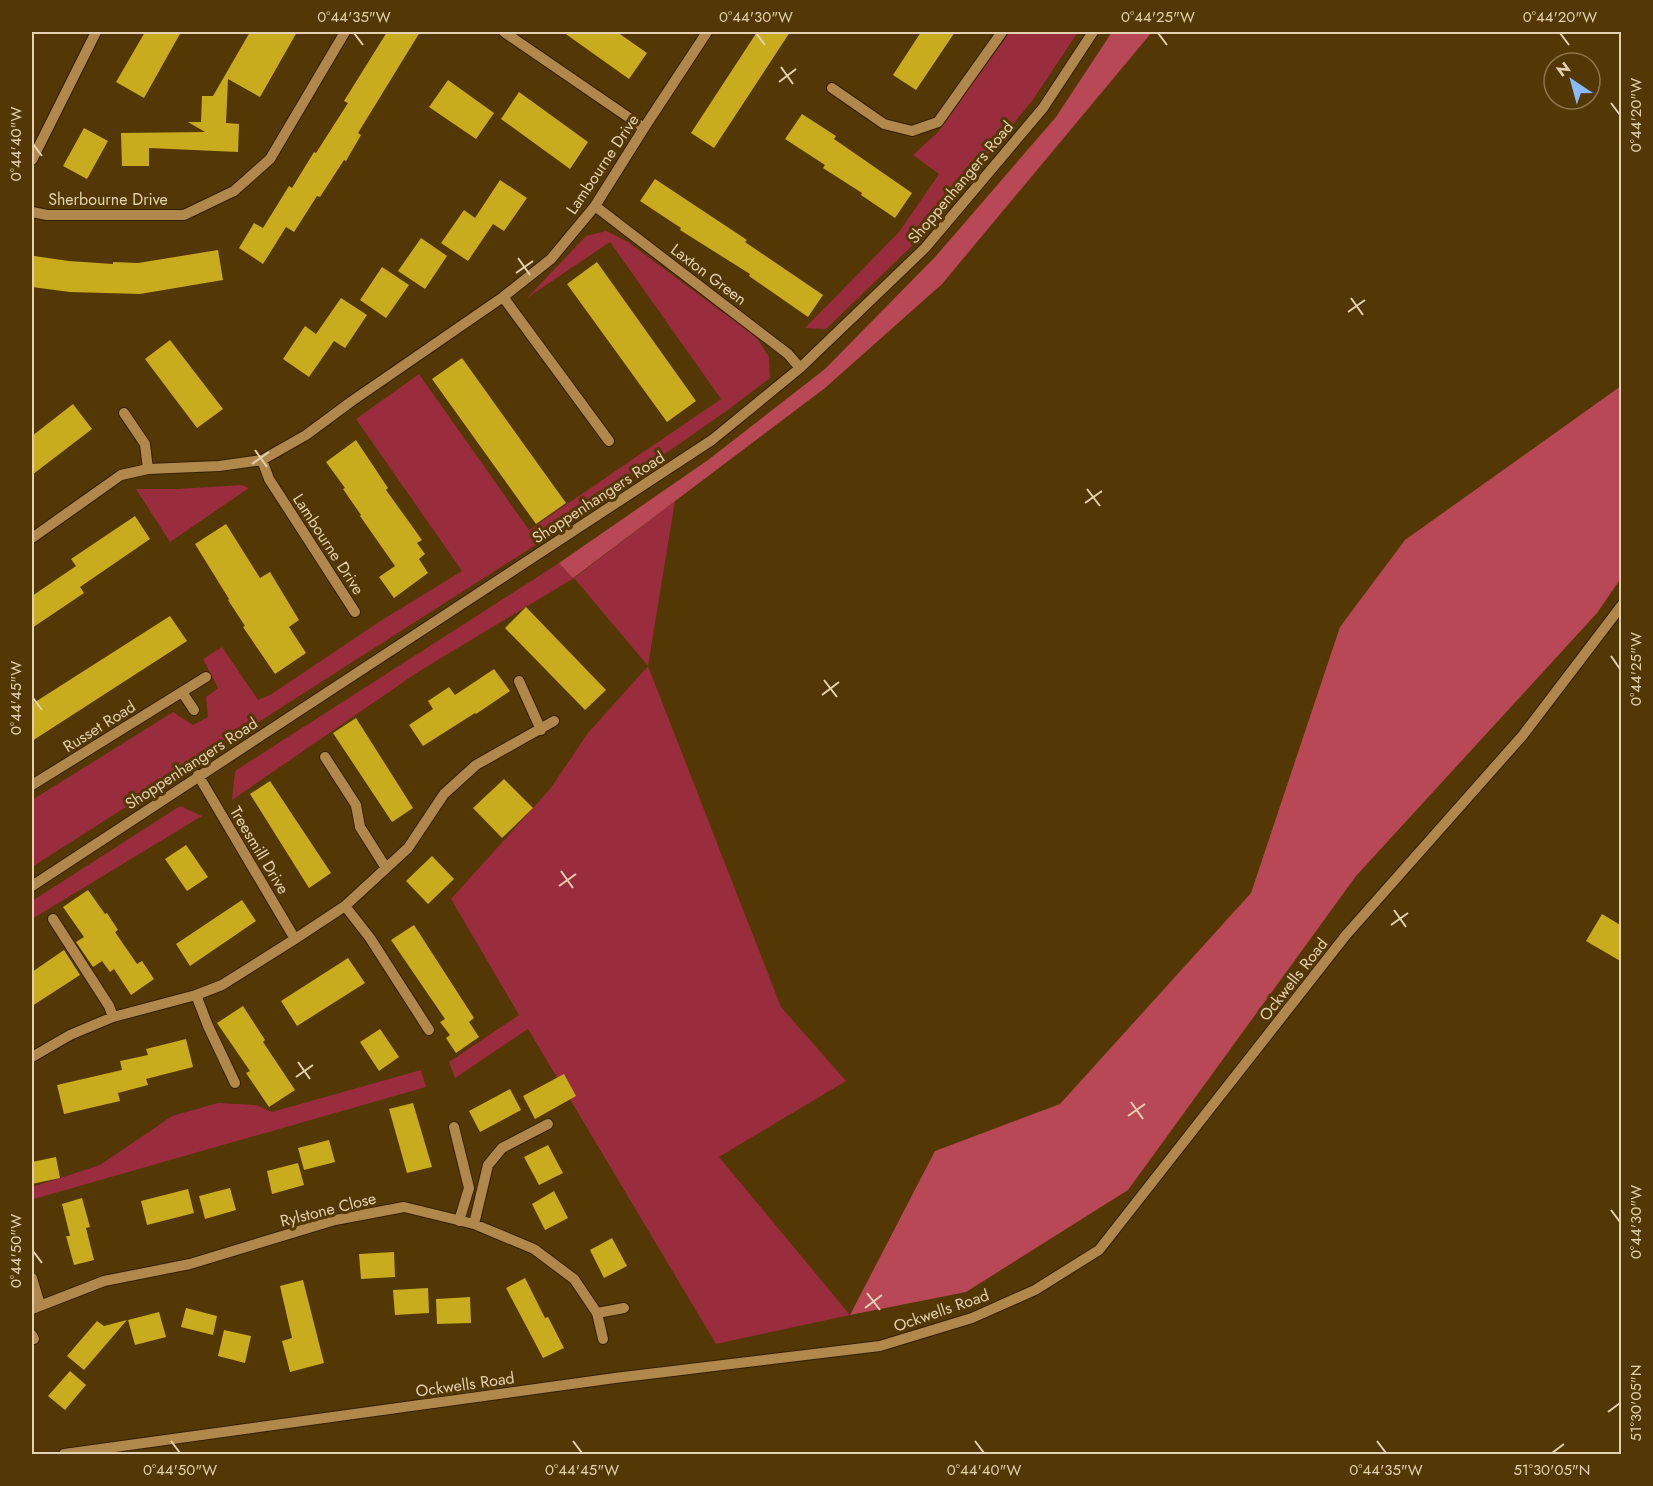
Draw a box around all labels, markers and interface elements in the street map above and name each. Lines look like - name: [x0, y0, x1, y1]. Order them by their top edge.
- text: 0°44'35"W: [317, 6, 391, 28]
- text: 0°44'30"W: [719, 6, 793, 28]
- text: 0°44'25"W: [1121, 6, 1195, 28]
- text: 0°44'20"W: [1523, 6, 1597, 28]
- north arrow: [1542, 51, 1602, 111]
- text: N: [1552, 56, 1575, 82]
- text: 0°44'20"W: [1625, 78, 1647, 152]
- text: 0°44'40"W: [5, 107, 27, 181]
- street label: Lambourne Drive: [560, 110, 644, 219]
- street label: Shoppenhangers Road: [902, 116, 1019, 249]
- street label: Sherbourne Drive: [48, 188, 168, 211]
- street label: Laxton Green: [666, 238, 752, 311]
- street label: Shoppenhangers Road: [527, 446, 669, 549]
- street label: Lambourne Drive: [287, 489, 370, 599]
- text: 0°44'25"W: [1625, 632, 1647, 706]
- text: 0°44'45"W: [5, 661, 27, 735]
- street label: Russet Road: [59, 695, 140, 758]
- street label: Shoppenhangers Road: [120, 712, 262, 815]
- street label: Treesmill Drive: [224, 802, 295, 898]
- street label: Ockwells Road: [1254, 933, 1333, 1026]
- text: 0°44'30"W: [1625, 1185, 1647, 1259]
- street label: Rylstone Close: [278, 1186, 379, 1233]
- text: 0°44'50"W: [5, 1214, 27, 1288]
- street label: Ockwells Road: [890, 1283, 992, 1338]
- text: 51°30'05"N: [1625, 1365, 1647, 1441]
- street label: Ockwells Road: [414, 1366, 516, 1403]
- text: 0°44'50"W: [143, 1459, 217, 1481]
- text: 0°44'45"W: [545, 1459, 619, 1481]
- text: 0°44'40"W: [947, 1459, 1021, 1481]
- text: 0°44'35"W: [1349, 1459, 1423, 1481]
- text: 51°30'05"N: [1514, 1459, 1590, 1481]

